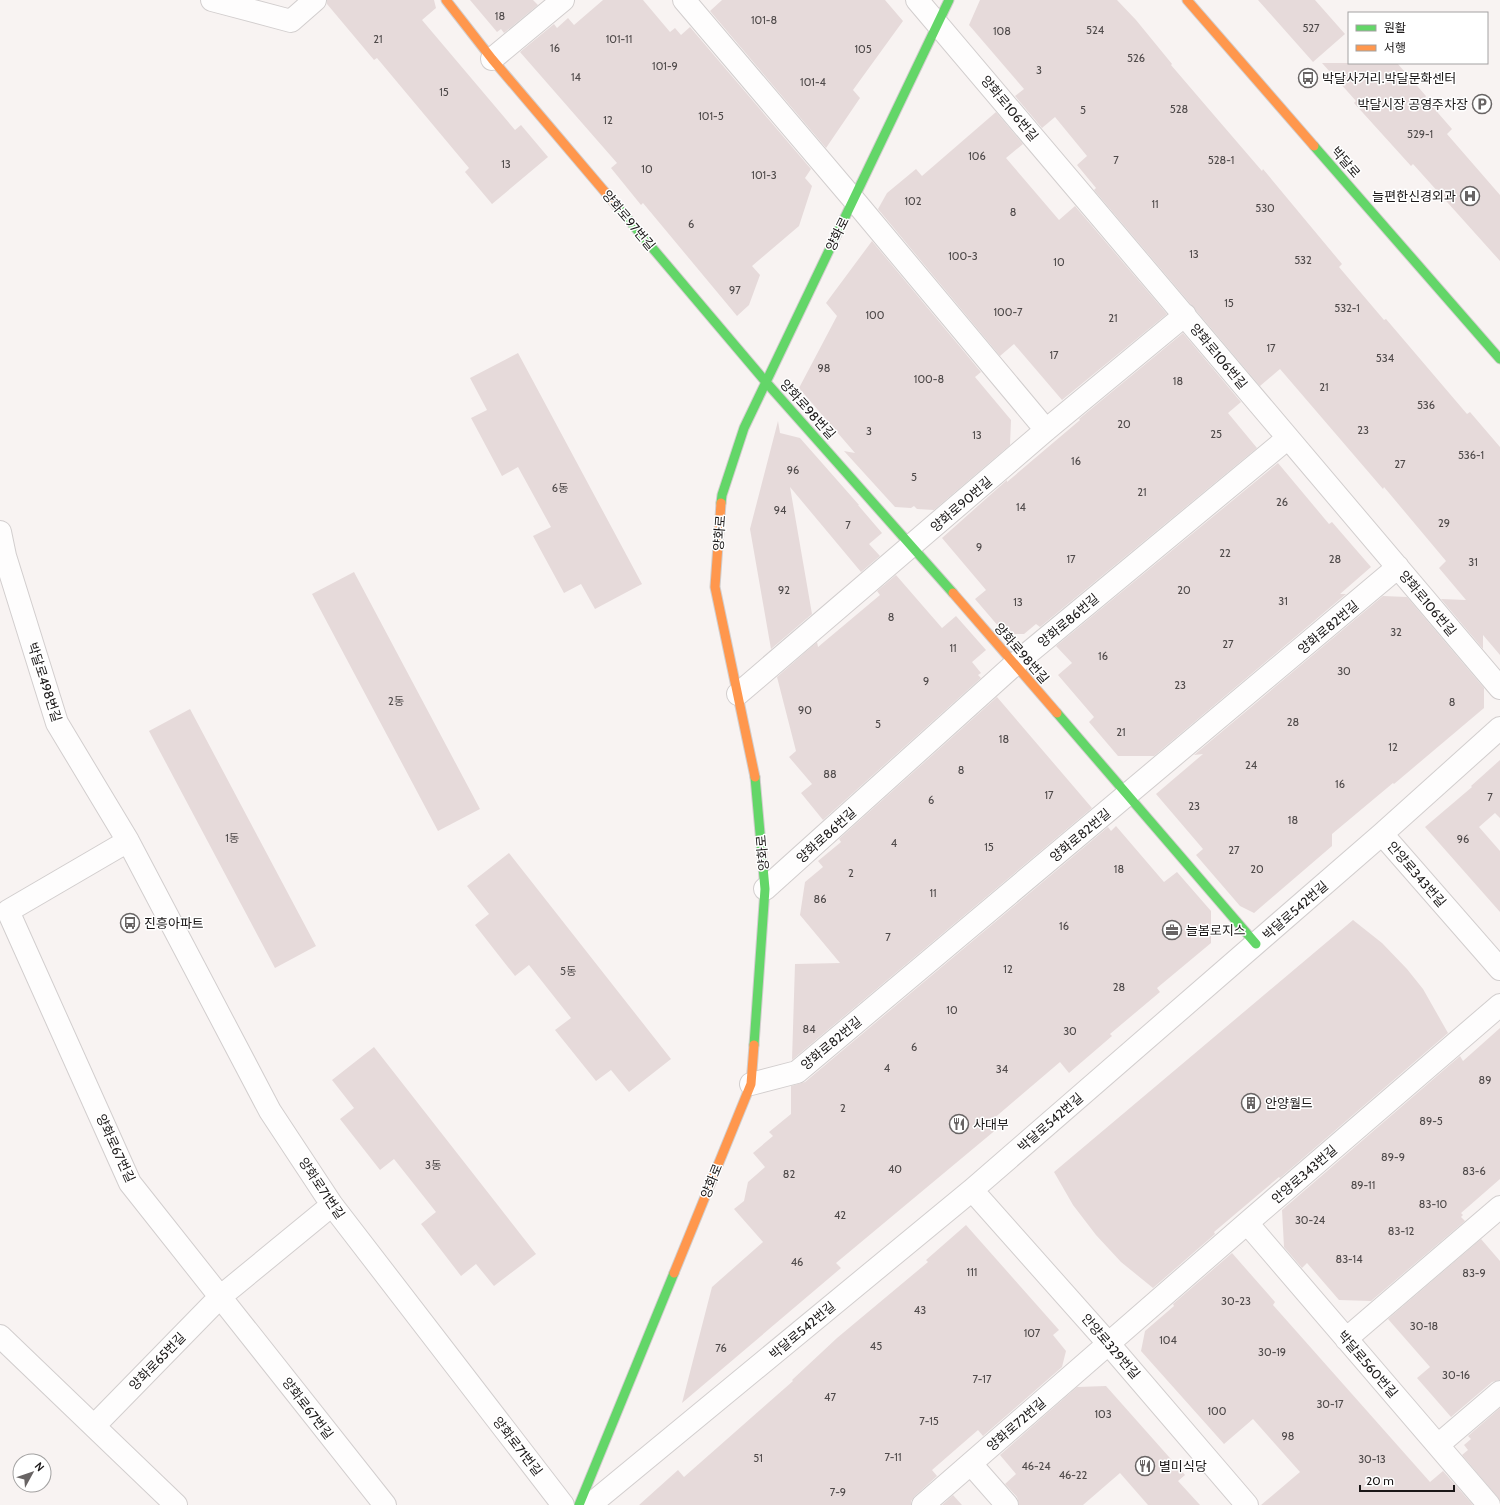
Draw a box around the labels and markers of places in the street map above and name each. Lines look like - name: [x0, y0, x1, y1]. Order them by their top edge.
- bus stop icon: 박달사거리.박달문화센터: [1297, 67, 1319, 89]
- place label: 박달사거리.박달문화센터: [1322, 70, 1456, 86]
- parking icon: 박달시장 공영주차장: [1471, 93, 1493, 115]
- place label: 박달시장 공영주차장: [1357, 96, 1468, 112]
- hospital icon: 늘편한신경외과: [1459, 185, 1481, 207]
- place label: 늘편한신경외과: [1372, 188, 1456, 204]
- bus stop icon: 진흥아파트: [119, 912, 141, 934]
- place label: 진흥아파트: [144, 915, 204, 931]
- office icon: 늘봄로지스: [1161, 919, 1183, 941]
- place label: 늘봄로지스: [1186, 922, 1246, 938]
- building icon: 안양월드: [1240, 1092, 1262, 1114]
- place label: 안양월드: [1265, 1095, 1313, 1111]
- restaurant icon: 사대부: [948, 1113, 970, 1135]
- place label: 사대부: [973, 1116, 1009, 1132]
- restaurant icon: 별미식당: [1134, 1455, 1156, 1477]
- place label: 별미식당: [1159, 1458, 1207, 1474]

